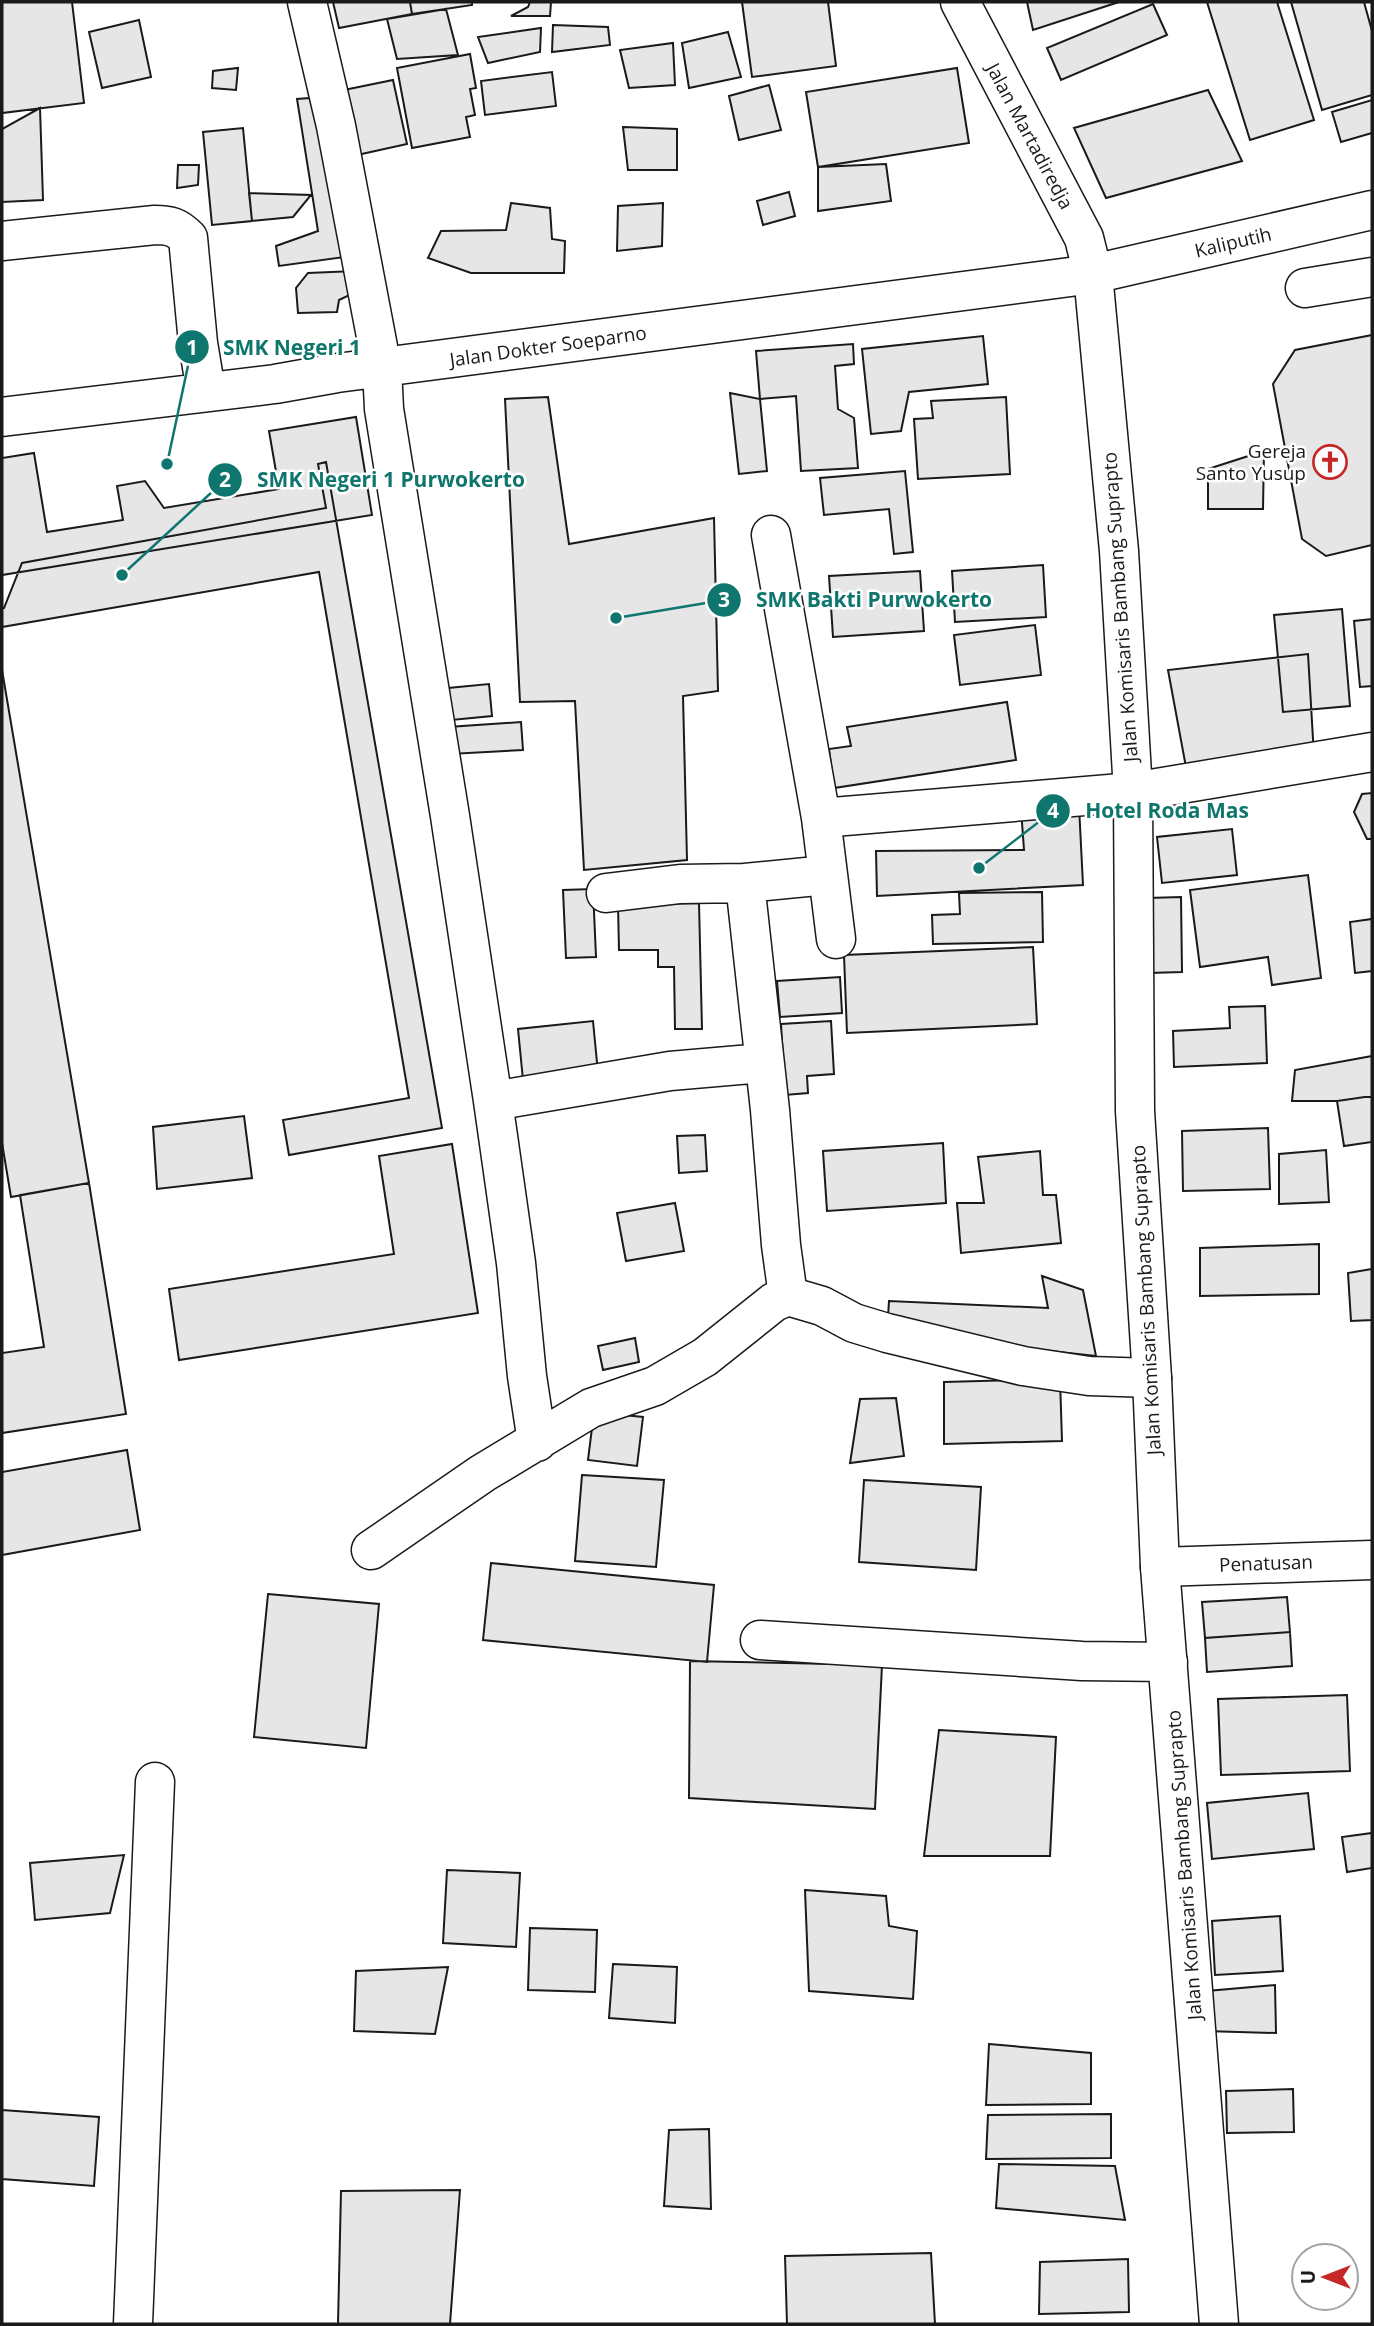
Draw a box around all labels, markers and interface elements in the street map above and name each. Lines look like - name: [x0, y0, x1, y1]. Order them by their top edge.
- street label: Jalan Martadiredja: [980, 57, 1080, 214]
- street label: Kaliputih: [1192, 221, 1274, 263]
- street label: Jalan Dokter Soeparno: [446, 319, 648, 373]
- callout: SMK Negeri 1: [174, 326, 375, 368]
- text: 1: [186, 333, 198, 361]
- text: SMK Negeri 1: [223, 333, 361, 361]
- place label: Gereja Santo Yusup: [1196, 438, 1306, 486]
- church icon: Gereja Santo Yusup: [1311, 443, 1349, 481]
- street label: Jalan Komisaris Bambang Suprapto: [1096, 451, 1144, 765]
- callout: SMK Negeri 1 Purwokerto: [208, 459, 539, 501]
- text: 2: [219, 465, 231, 493]
- text: SMK Negeri 1 Purwokerto: [257, 465, 525, 493]
- callout: SMK Bakti Purwokerto: [707, 579, 1006, 621]
- text: 3: [718, 585, 730, 613]
- text: SMK Bakti Purwokerto: [756, 585, 992, 613]
- callout: Hotel Roda Mas: [1036, 790, 1263, 832]
- text: 4: [1047, 796, 1059, 824]
- text: Hotel Roda Mas: [1085, 796, 1249, 824]
- street label: Jalan Komisaris Bambang Suprapto: [1125, 1144, 1167, 1458]
- street label: Penatusan: [1219, 1548, 1313, 1578]
- street label: Jalan Komisaris Bambang Suprapto: [1160, 1709, 1208, 2023]
- north arrow: [1290, 2242, 1360, 2312]
- text: U: [1295, 2270, 1321, 2284]

